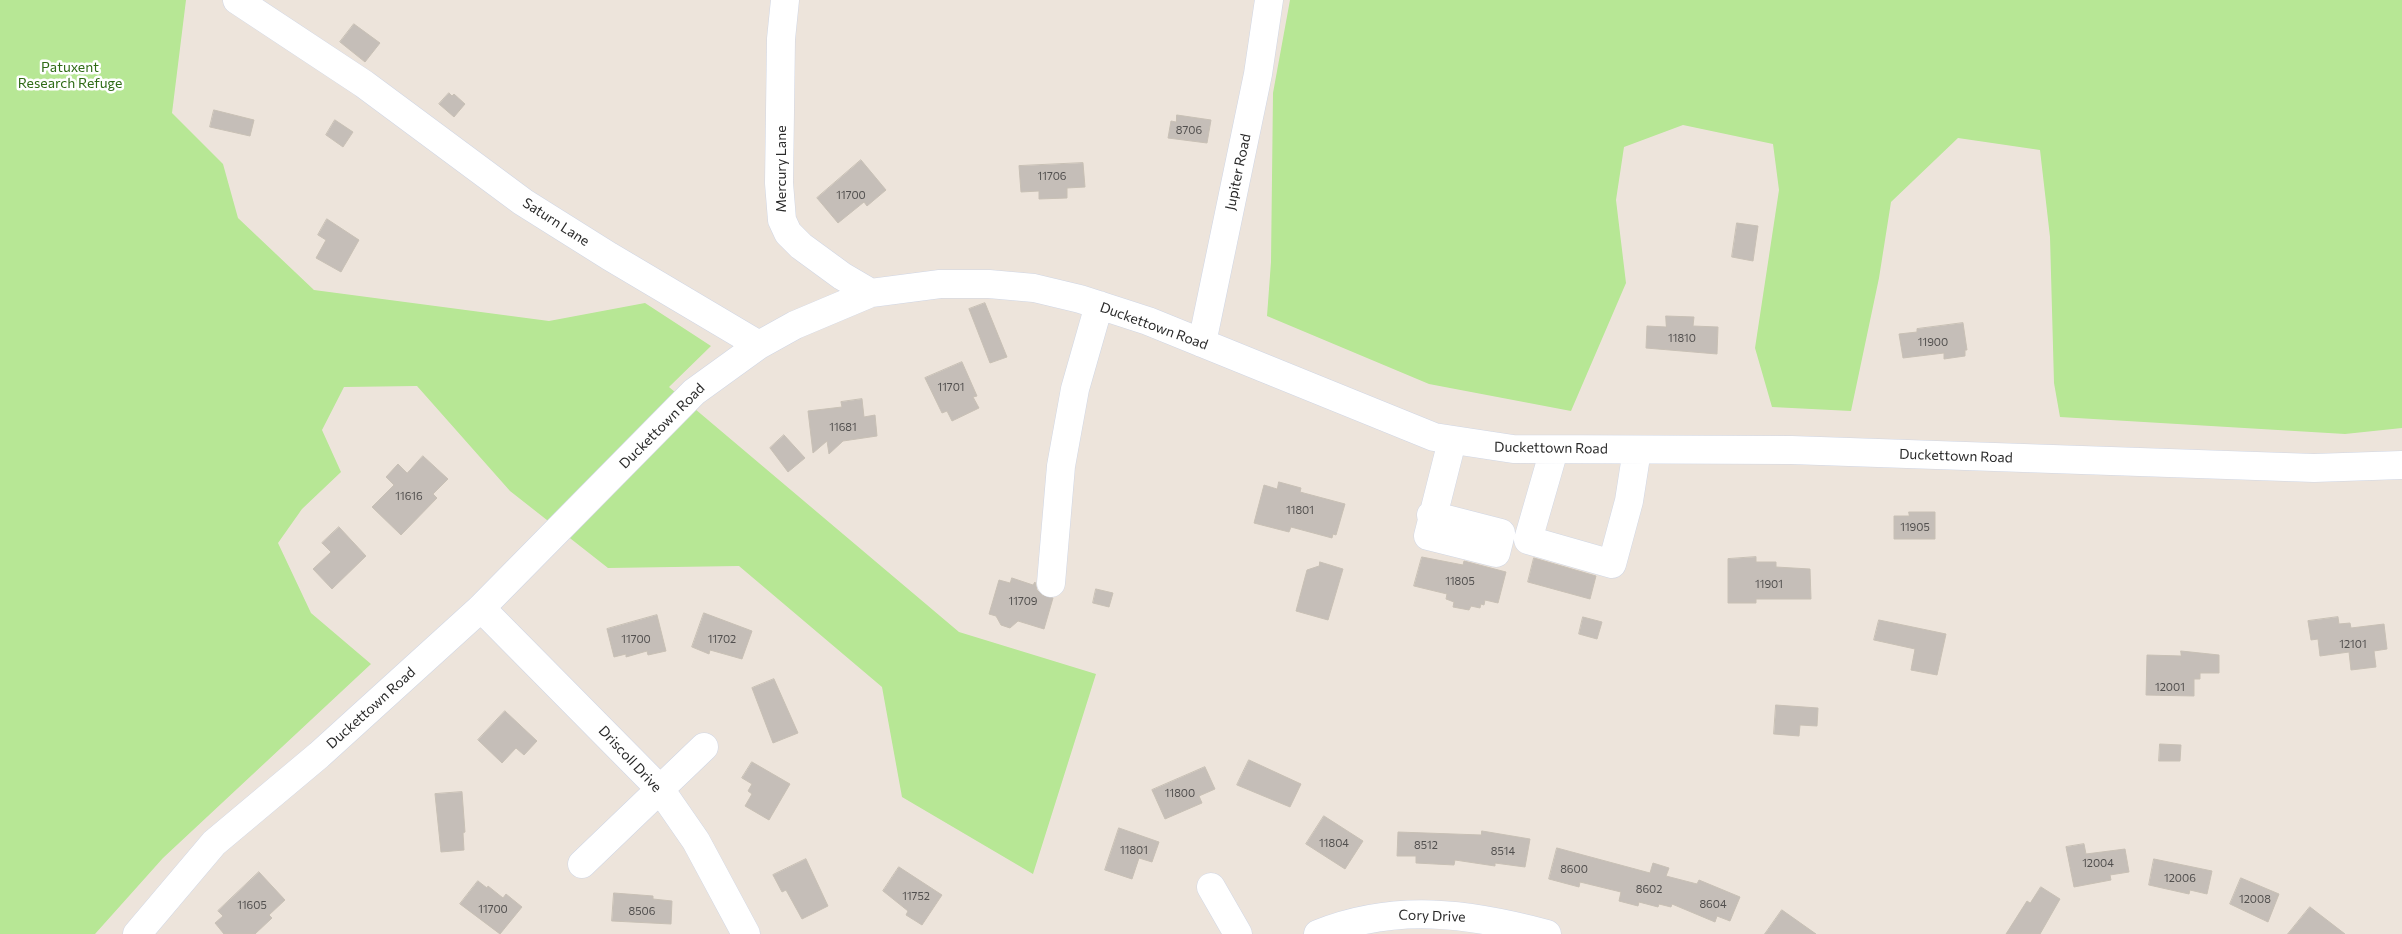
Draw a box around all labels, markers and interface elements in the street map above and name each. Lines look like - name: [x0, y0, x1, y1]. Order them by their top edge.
- park label: Patuxent Research Refuge: [18, 59, 122, 92]
- house number: 8706: [1176, 123, 1202, 137]
- street label: Mercury Lane: [773, 125, 789, 213]
- street label: Jupiter Road: [1222, 132, 1254, 212]
- house number: 11706: [1037, 169, 1067, 183]
- house number: 11700: [836, 188, 866, 202]
- street label: Saturn Lane: [520, 194, 592, 250]
- street label: Duckettown Road: [1098, 299, 1210, 353]
- house number: 11810: [1668, 331, 1696, 345]
- house number: 11900: [1918, 335, 1948, 349]
- street label: Duckettown Road: [616, 380, 708, 472]
- house number: 11701: [937, 380, 965, 394]
- house number: 11681: [829, 420, 857, 434]
- street label: Duckettown Road: [1494, 439, 1608, 457]
- street label: Duckettown Road: [1899, 446, 2013, 466]
- house number: 11616: [395, 489, 423, 503]
- house number: 11801: [1286, 503, 1314, 517]
- house number: 11905: [1900, 520, 1930, 534]
- house number: 11805: [1445, 574, 1475, 588]
- house number: 11901: [1755, 577, 1783, 591]
- house number: 11709: [1008, 594, 1038, 608]
- house number: 11700: [621, 632, 651, 646]
- house number: 11702: [708, 632, 736, 646]
- house number: 12101: [2339, 637, 2367, 651]
- street label: Duckettown Road: [323, 664, 419, 752]
- house number: 12001: [2155, 680, 2185, 694]
- street label: Driscoll Drive: [595, 722, 665, 796]
- house number: 11800: [1165, 786, 1195, 800]
- house number: 11804: [1319, 836, 1349, 850]
- house number: 8512: [1414, 838, 1438, 852]
- house number: 11801: [1120, 843, 1148, 857]
- house number: 8514: [1491, 844, 1515, 858]
- house number: 12004: [2082, 856, 2114, 870]
- house number: 8600: [1560, 862, 1588, 876]
- house number: 12006: [2164, 871, 2196, 885]
- house number: 8602: [1636, 882, 1662, 896]
- house number: 11752: [902, 889, 930, 903]
- house number: 12008: [2239, 892, 2271, 906]
- house number: 8604: [1699, 897, 1727, 911]
- house number: 11605: [237, 898, 267, 912]
- house number: 11700: [478, 902, 508, 916]
- house number: 8506: [629, 904, 655, 918]
- street label: Cory Drive: [1398, 906, 1466, 926]

